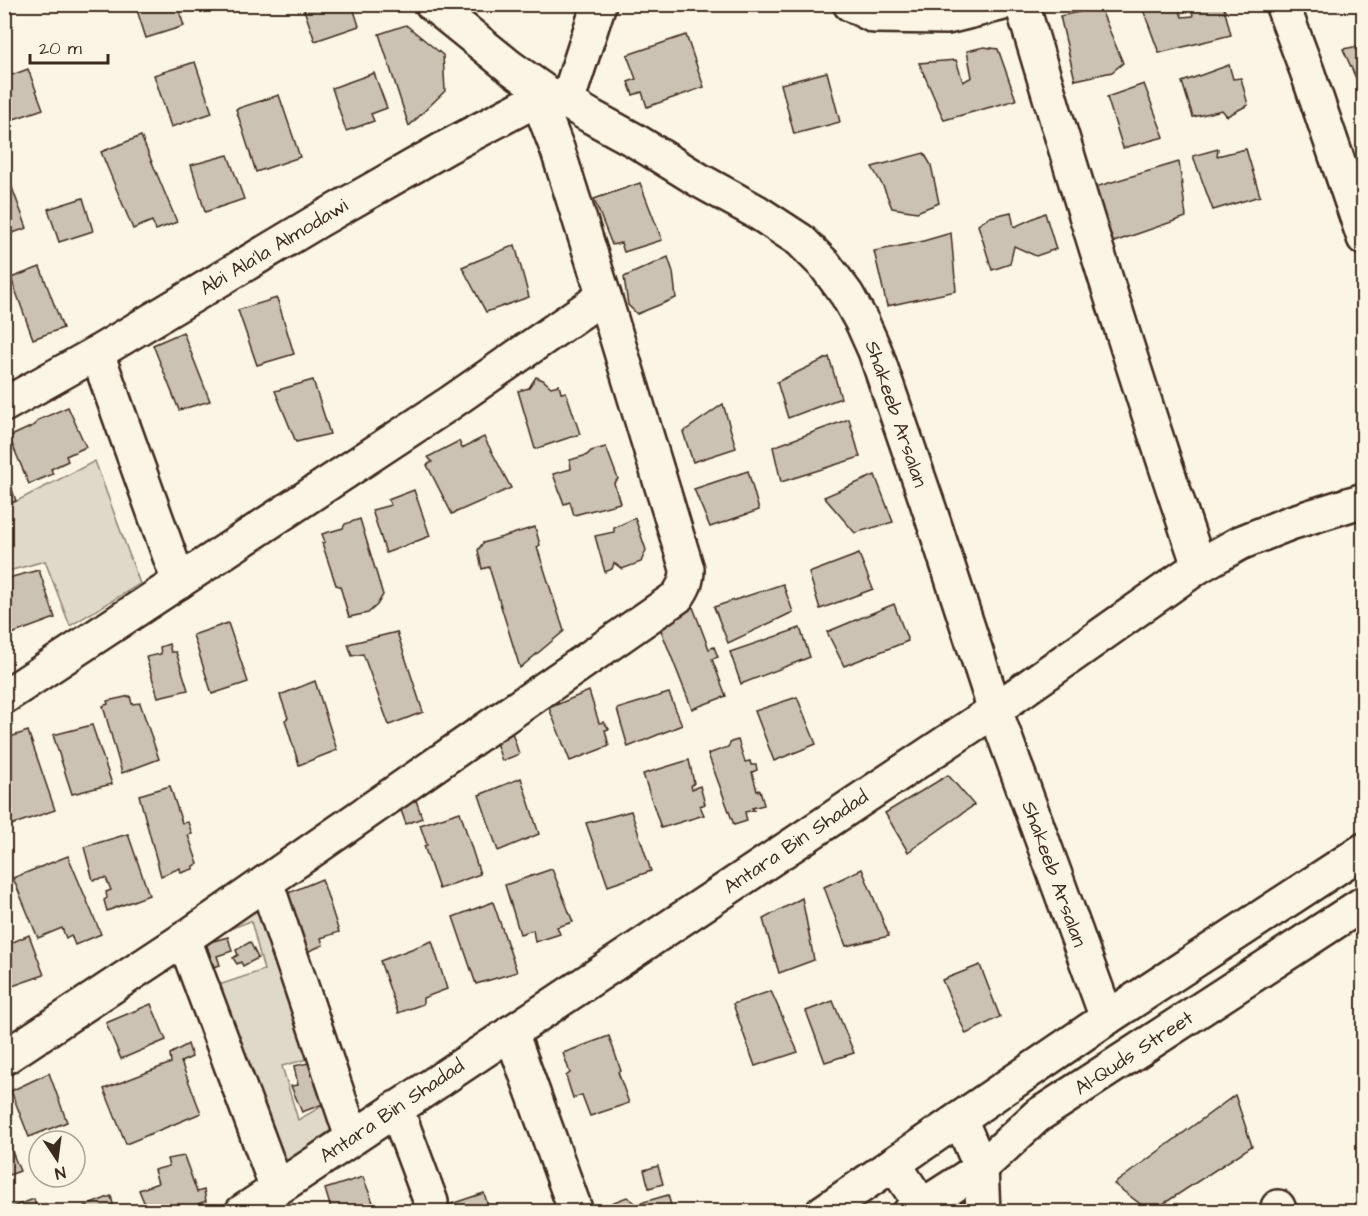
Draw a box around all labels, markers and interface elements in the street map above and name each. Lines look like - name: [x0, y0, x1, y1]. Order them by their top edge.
- scale bar: [30, 27, 108, 65]
- text: 20 m: [39, 36, 82, 61]
- street label: Abi Ala'la Almodawi: [195, 192, 353, 302]
- street label: Shakeeb Arsalan: [858, 337, 934, 491]
- street label: Antara Bin Shadad: [718, 783, 874, 901]
- street label: Shakeeb Arsalan: [1015, 797, 1093, 951]
- street label: Al-Quds Street: [1069, 1004, 1199, 1102]
- street label: Antara Bin Shadad: [314, 1052, 470, 1170]
- north arrow: [27, 1129, 87, 1189]
- text: N: [53, 1161, 68, 1184]

